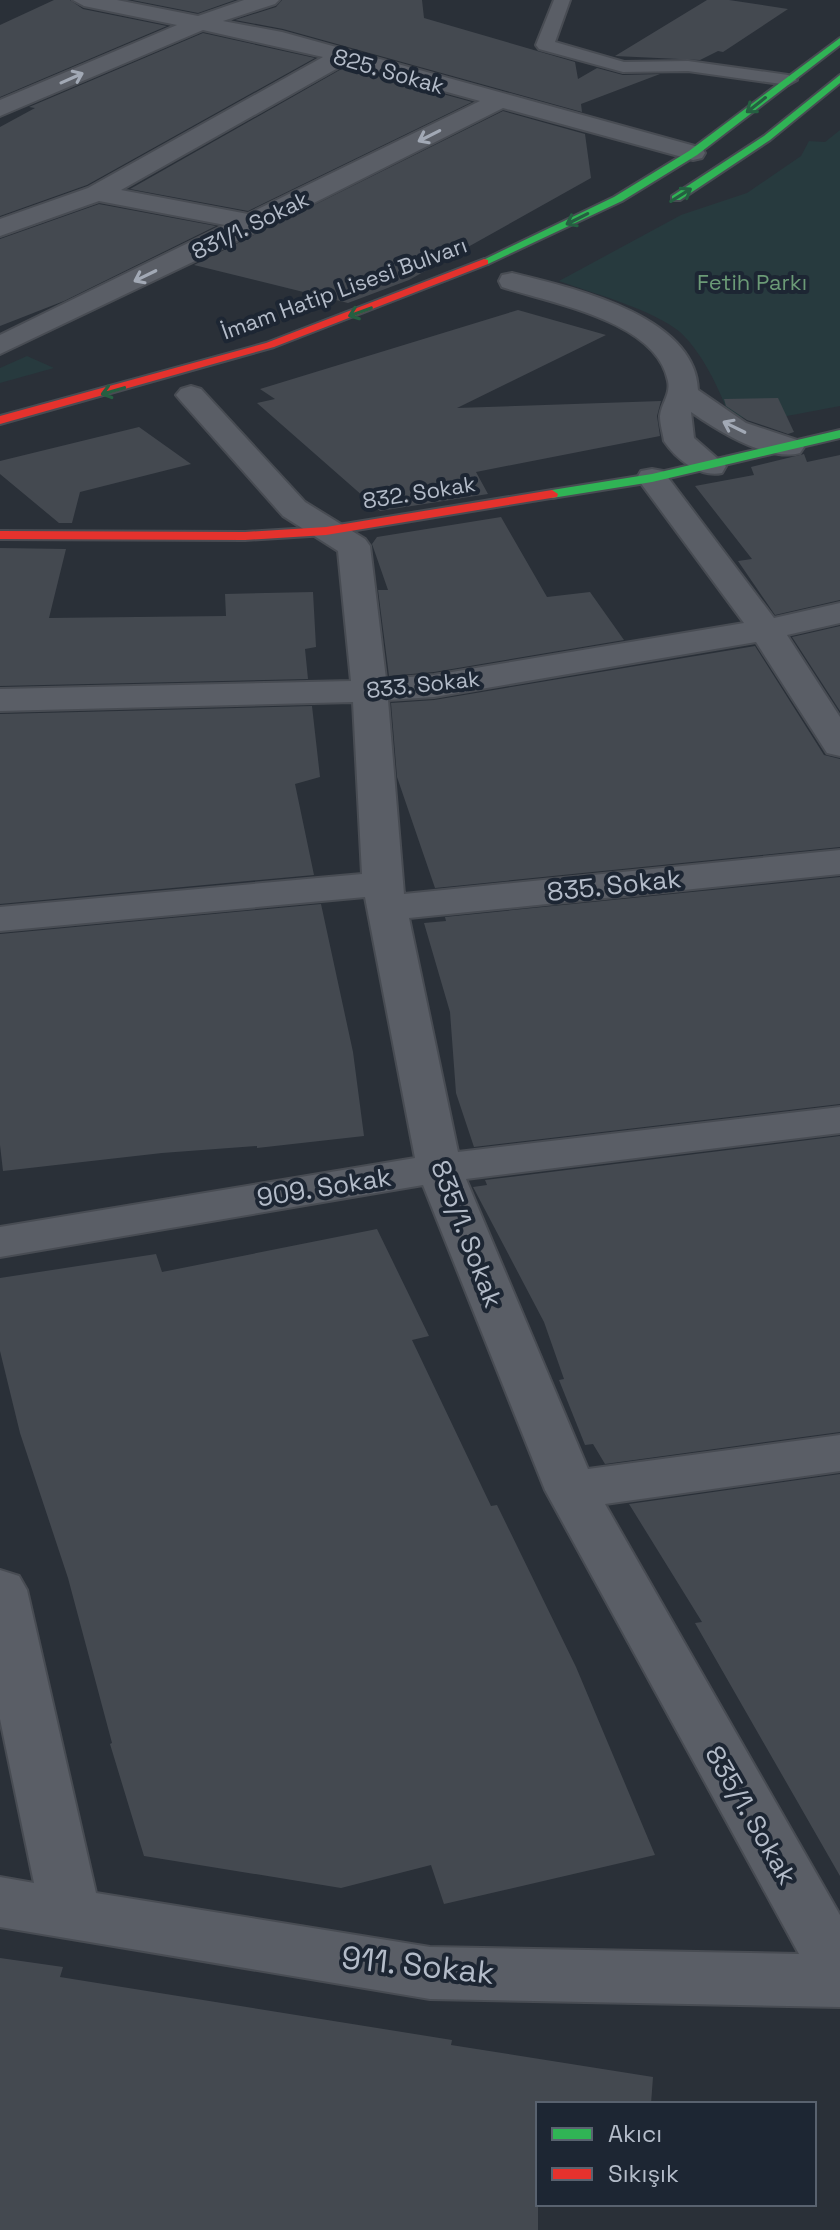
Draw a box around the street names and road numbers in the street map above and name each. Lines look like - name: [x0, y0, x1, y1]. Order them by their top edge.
- street label: 825. Sokak: [330, 42, 448, 100]
- street label: 831/1. Sokak: [187, 185, 313, 265]
- street label: İmam Hatip Lisesi Bulvarı: [217, 231, 471, 345]
- street label: 832. Sokak: [361, 469, 478, 515]
- street label: 833. Sokak: [365, 664, 481, 704]
- street label: 835. Sokak: [545, 861, 683, 909]
- street label: 835/1. Sokak: [423, 1156, 511, 1312]
- street label: 909. Sokak: [255, 1160, 393, 1214]
- street label: 835/1. Sokak: [698, 1739, 804, 1891]
- street label: 911. Sokak: [340, 1937, 496, 1993]

